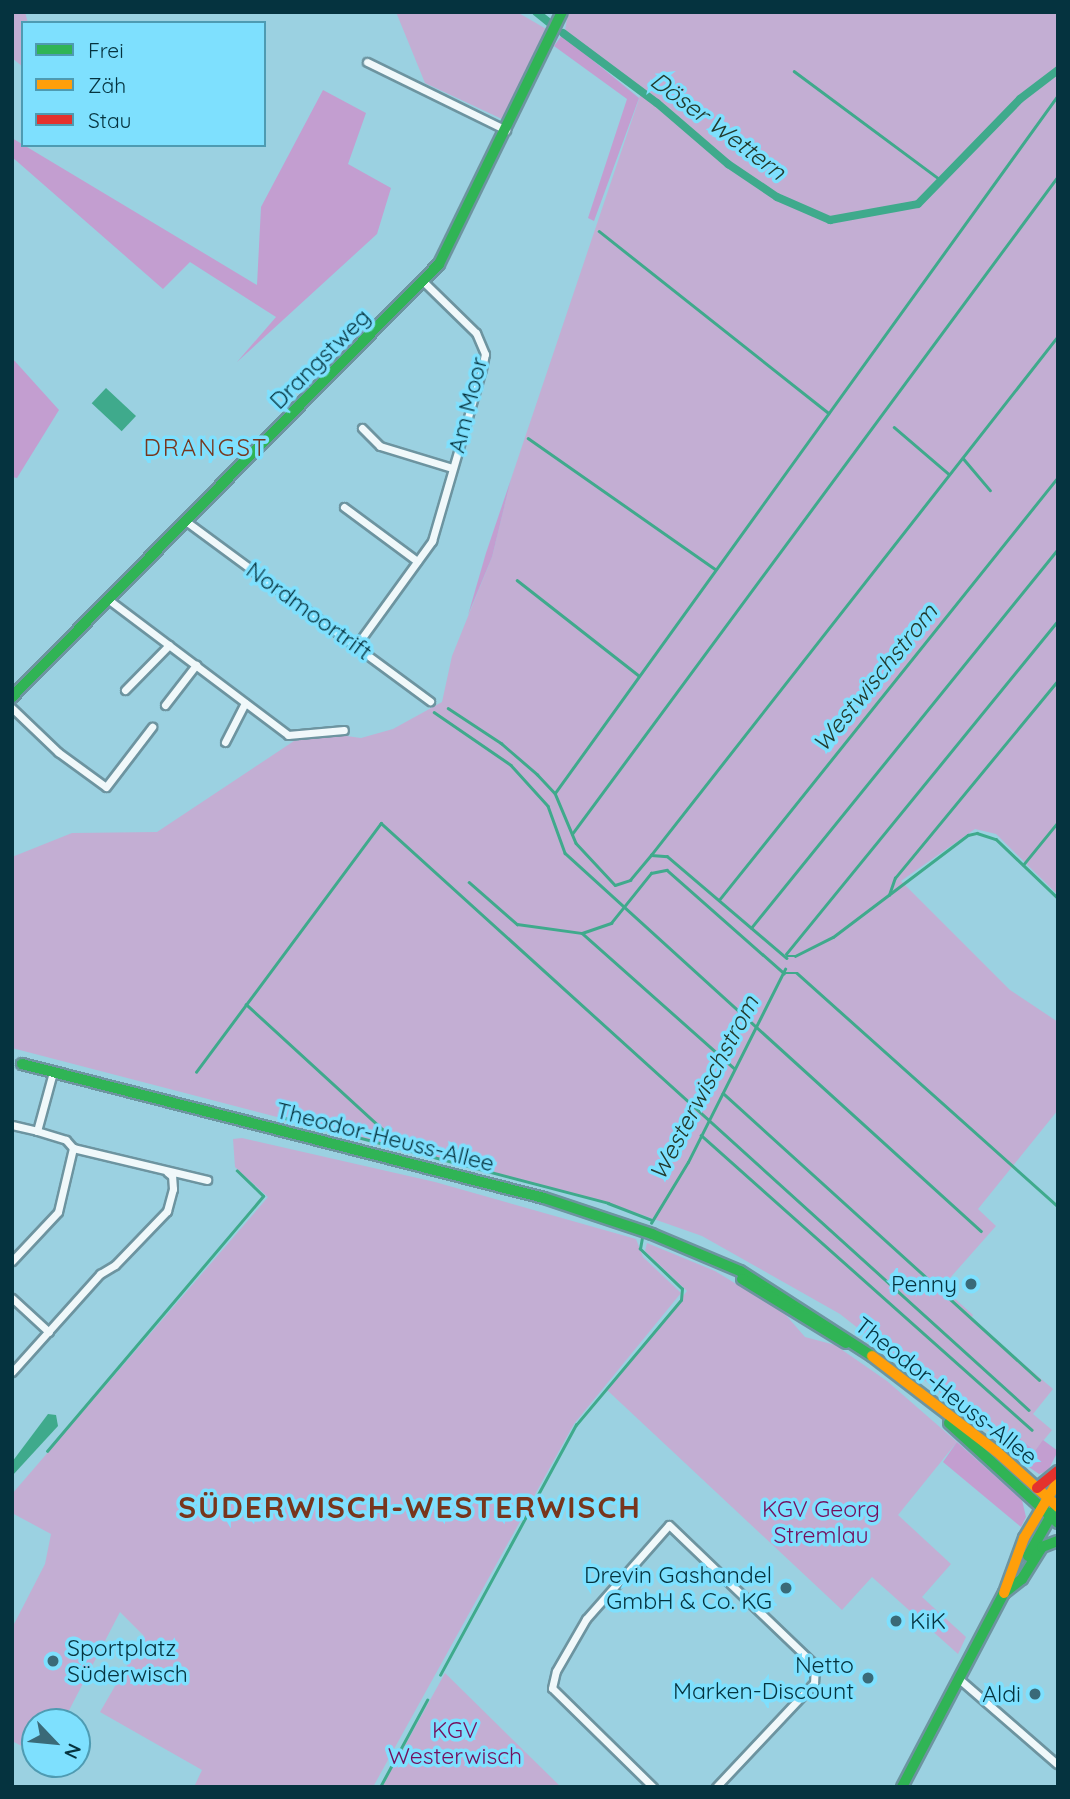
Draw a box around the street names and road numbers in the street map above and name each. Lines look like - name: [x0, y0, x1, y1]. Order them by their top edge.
- street label: Drangstweg: [264, 303, 376, 415]
- street label: Am Moor: [443, 354, 493, 456]
- street label: Nordmoortrift: [241, 556, 377, 666]
- street label: Theodor-Heuss-Allee: [273, 1097, 497, 1177]
- street label: Theodor-Heuss-Allee: [849, 1311, 1043, 1471]

